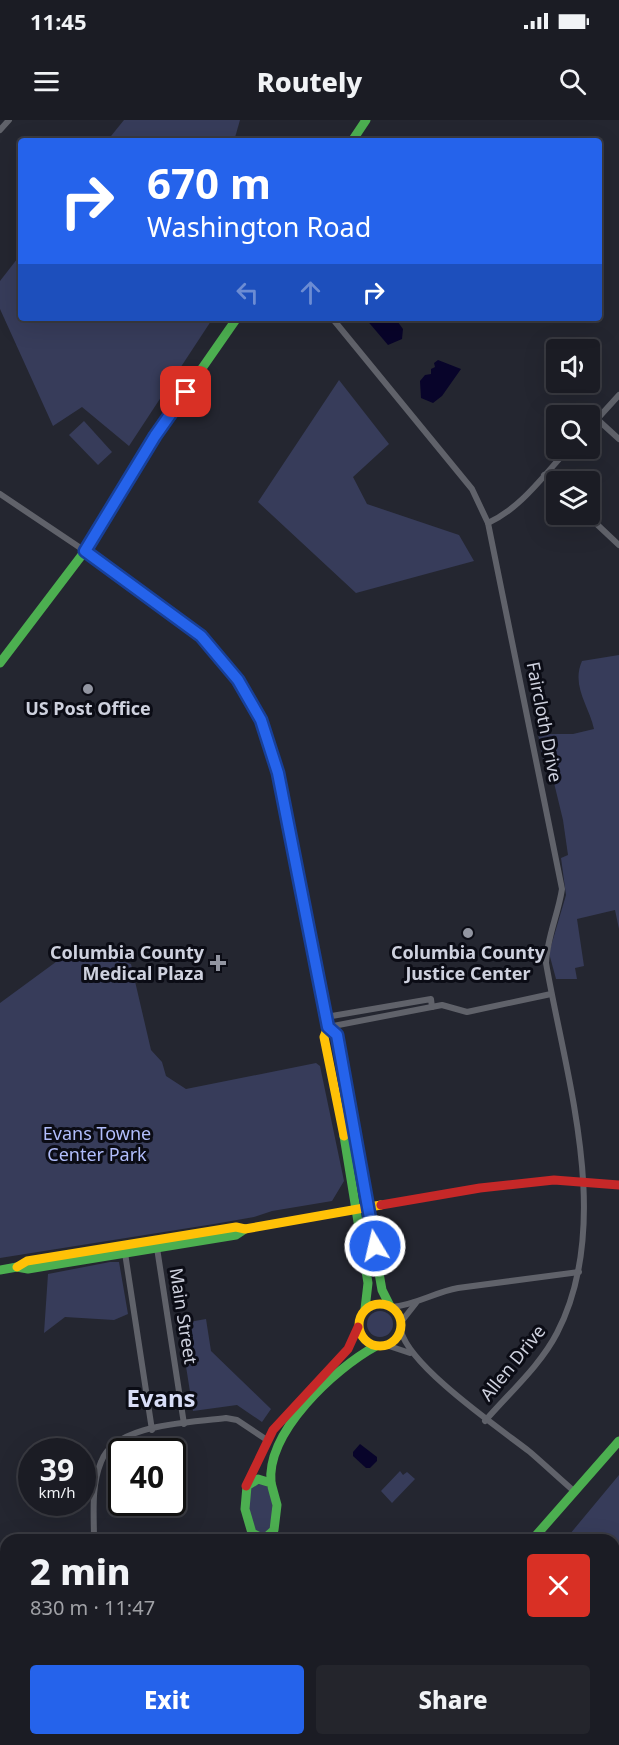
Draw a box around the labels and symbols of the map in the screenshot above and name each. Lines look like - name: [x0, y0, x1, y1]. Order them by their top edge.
- pin: [160, 366, 211, 417]
- street label: Faircloth Drive: [522, 660, 568, 784]
- marker: US Post Office: [81, 682, 95, 696]
- place label: US Post Office: [25, 696, 151, 720]
- marker: Columbia County Justice Center: [461, 926, 475, 940]
- place label: Columbia County Medical Plaza: [50, 940, 205, 985]
- place label: Columbia County Justice Center: [391, 940, 546, 985]
- marker: Columbia County Medical Plaza: [209, 954, 227, 972]
- park label: Evans Towne Center Park: [43, 1121, 151, 1166]
- position arrow: [343, 1214, 407, 1278]
- street label: Main Street: [165, 1266, 204, 1366]
- street label: Allen Drive: [474, 1319, 550, 1405]
- district label: Evans: [126, 1381, 196, 1414]
- speed limit sign: 40: [108, 1438, 186, 1516]

